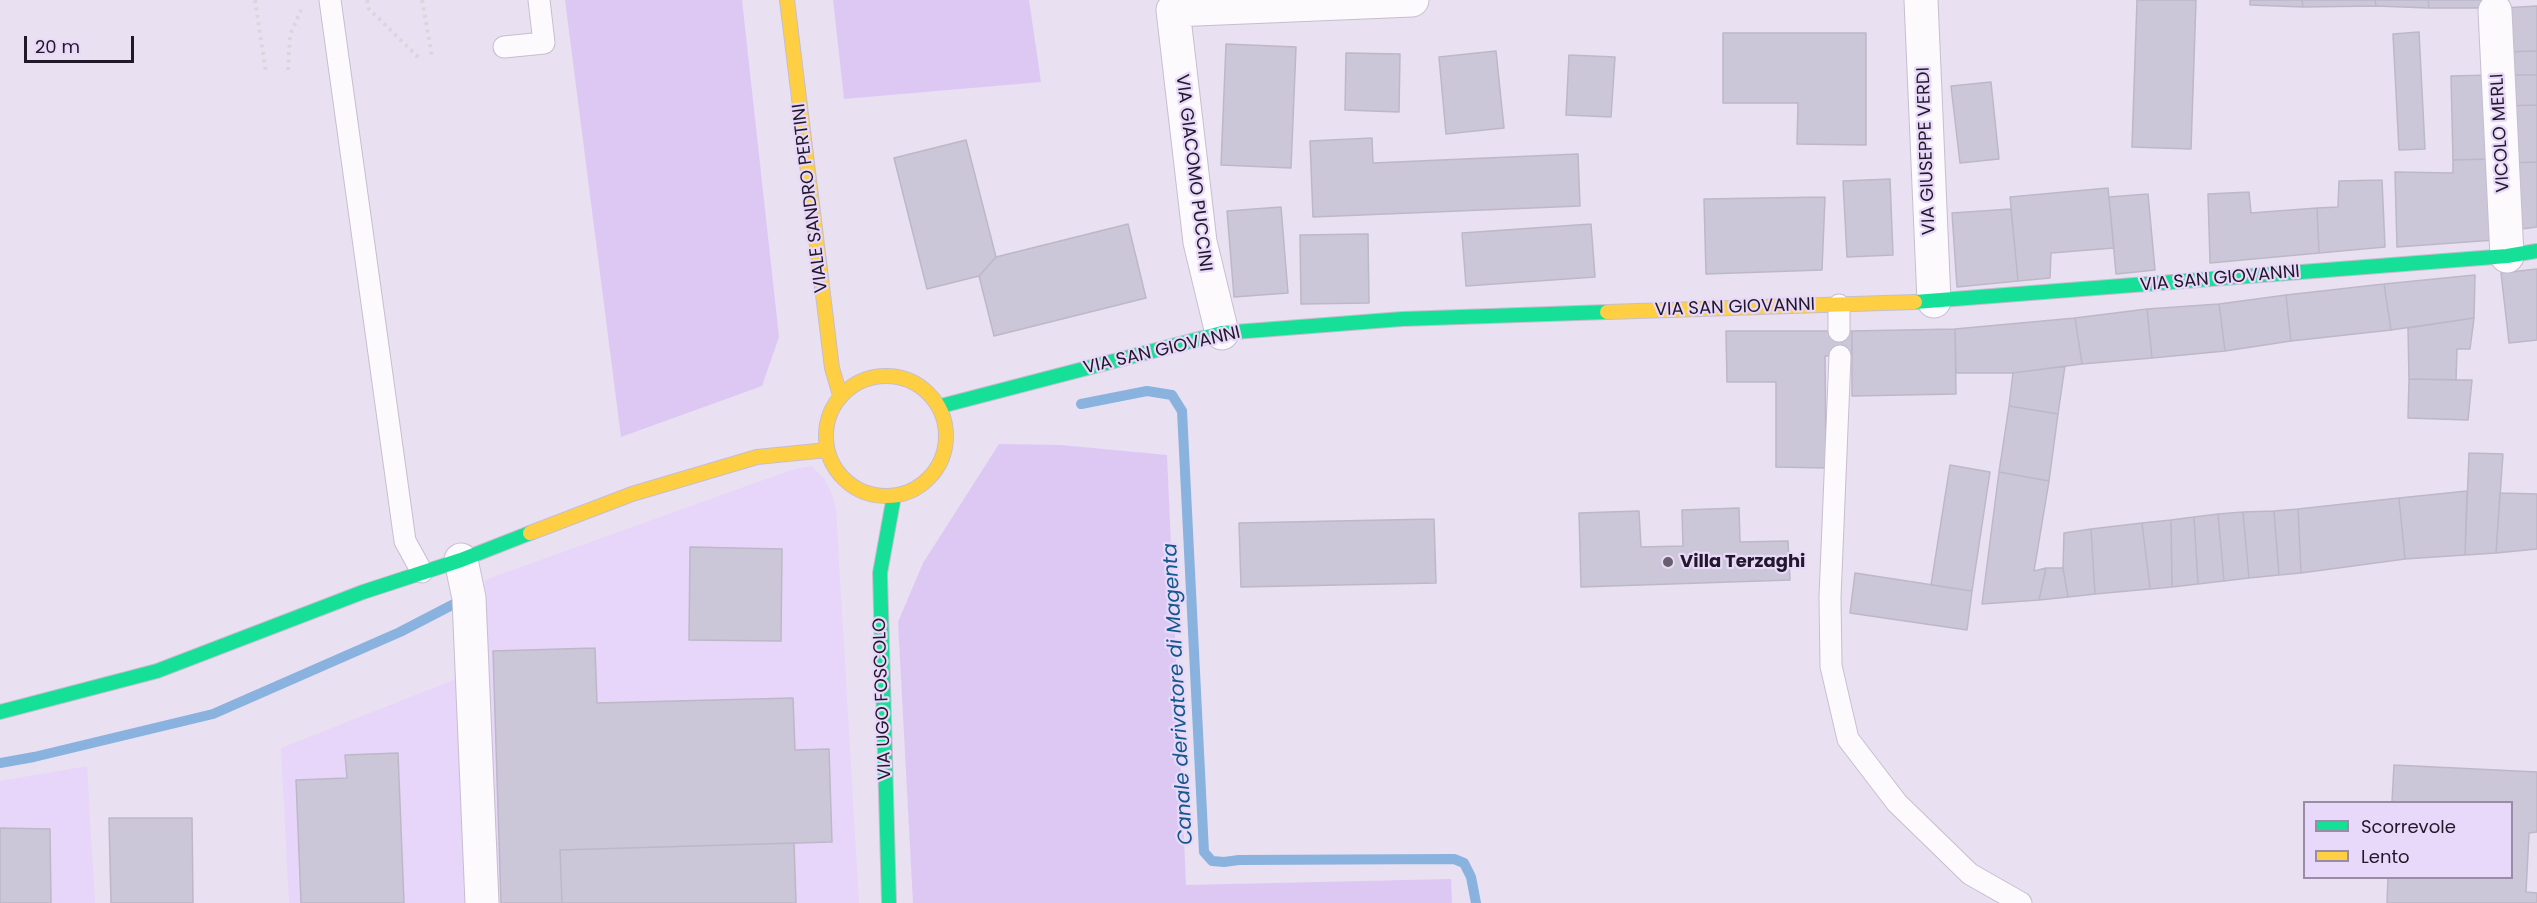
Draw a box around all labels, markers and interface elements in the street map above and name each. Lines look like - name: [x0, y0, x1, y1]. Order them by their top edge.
- scale bar: [27, 24, 136, 62]
- text: 20 m: [35, 34, 80, 59]
- street label: VIA GIUSEPPE VERDI: [1913, 67, 1941, 235]
- street label: VIA GIACOMO PUCCINI: [1170, 73, 1216, 273]
- street label: VICOLO MERLI: [2487, 73, 2515, 193]
- street label: VIALE SANDRO PERTINI: [789, 102, 833, 294]
- street label: VIA SAN GIOVANNI: [2139, 261, 2301, 297]
- street label: VIA SAN GIOVANNI: [1655, 294, 1815, 322]
- street label: VIA SAN GIOVANNI: [1081, 322, 1243, 380]
- water label: Canale derivatore di Magenta: [1159, 542, 1199, 846]
- place label: Villa Terzaghi: [1680, 551, 1805, 573]
- marker: Villa Terzaghi: [1661, 555, 1675, 569]
- street label: VIA UGO FOSCOLO: [869, 617, 897, 781]
- legend: [2303, 801, 2513, 879]
- text: Scorrevole: [2361, 814, 2456, 839]
- text: Lento: [2361, 844, 2410, 869]

